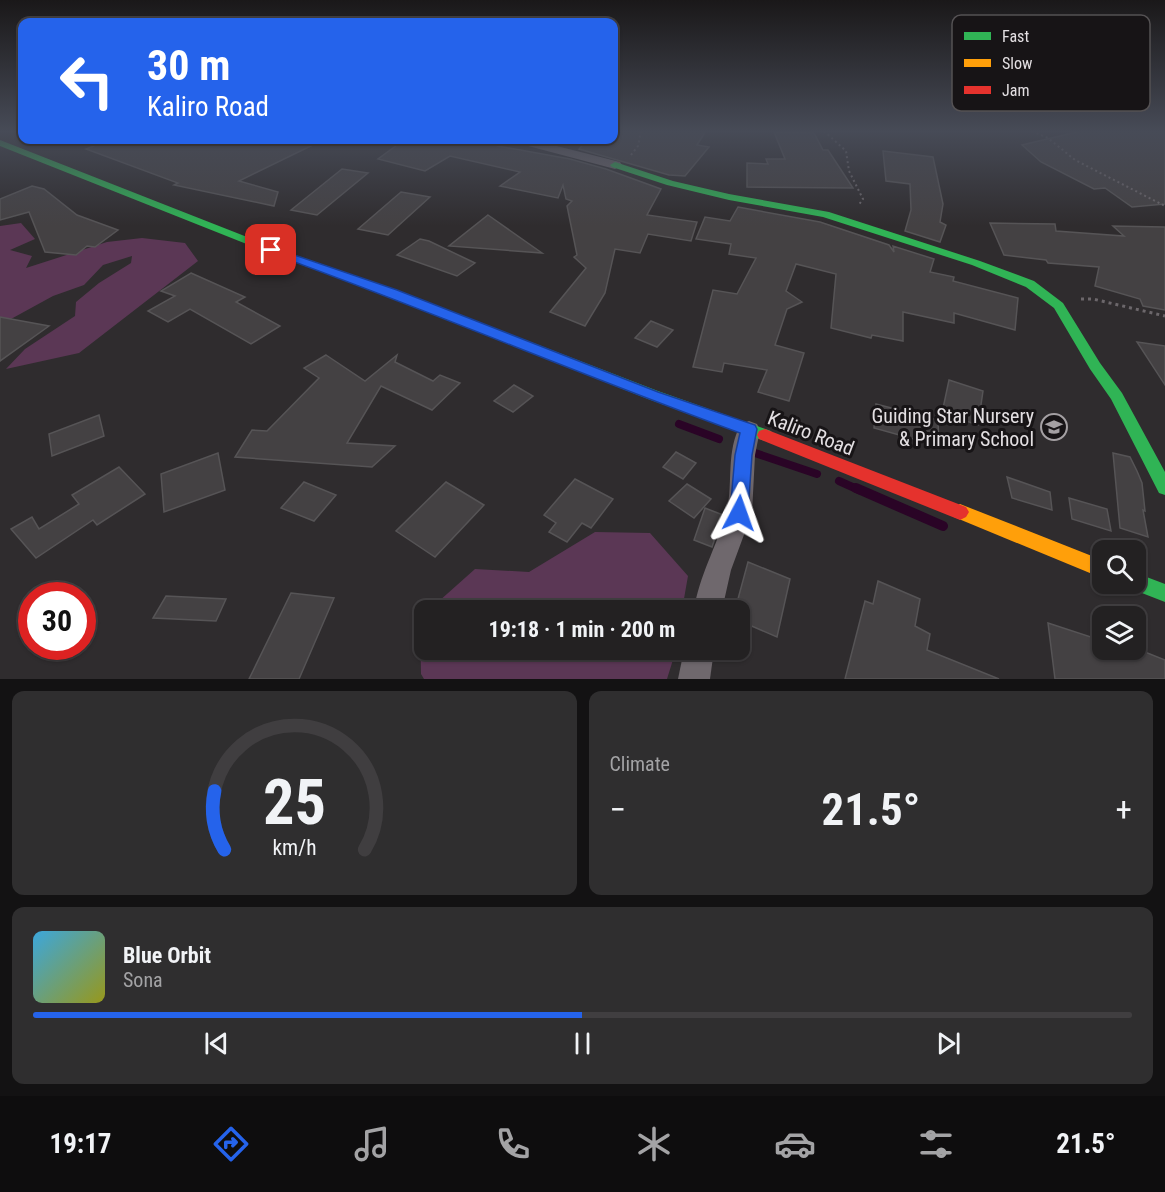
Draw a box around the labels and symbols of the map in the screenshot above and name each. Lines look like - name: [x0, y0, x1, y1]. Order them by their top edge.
- legend: [952, 15, 1150, 111]
- text: Fast: [1002, 27, 1029, 46]
- text: Slow: [1002, 54, 1032, 73]
- text: Jam: [1002, 81, 1029, 100]
- pin: [245, 224, 296, 275]
- place label: Guiding Star Nursery & Primary School: [871, 404, 1034, 451]
- street label: Kaliro Road: [765, 406, 857, 460]
- school or university icon: Guiding Star Nursery & Primary School: [1039, 412, 1069, 442]
- position arrow: [707, 481, 771, 545]
- speed limit sign: 30: [18, 582, 96, 660]

